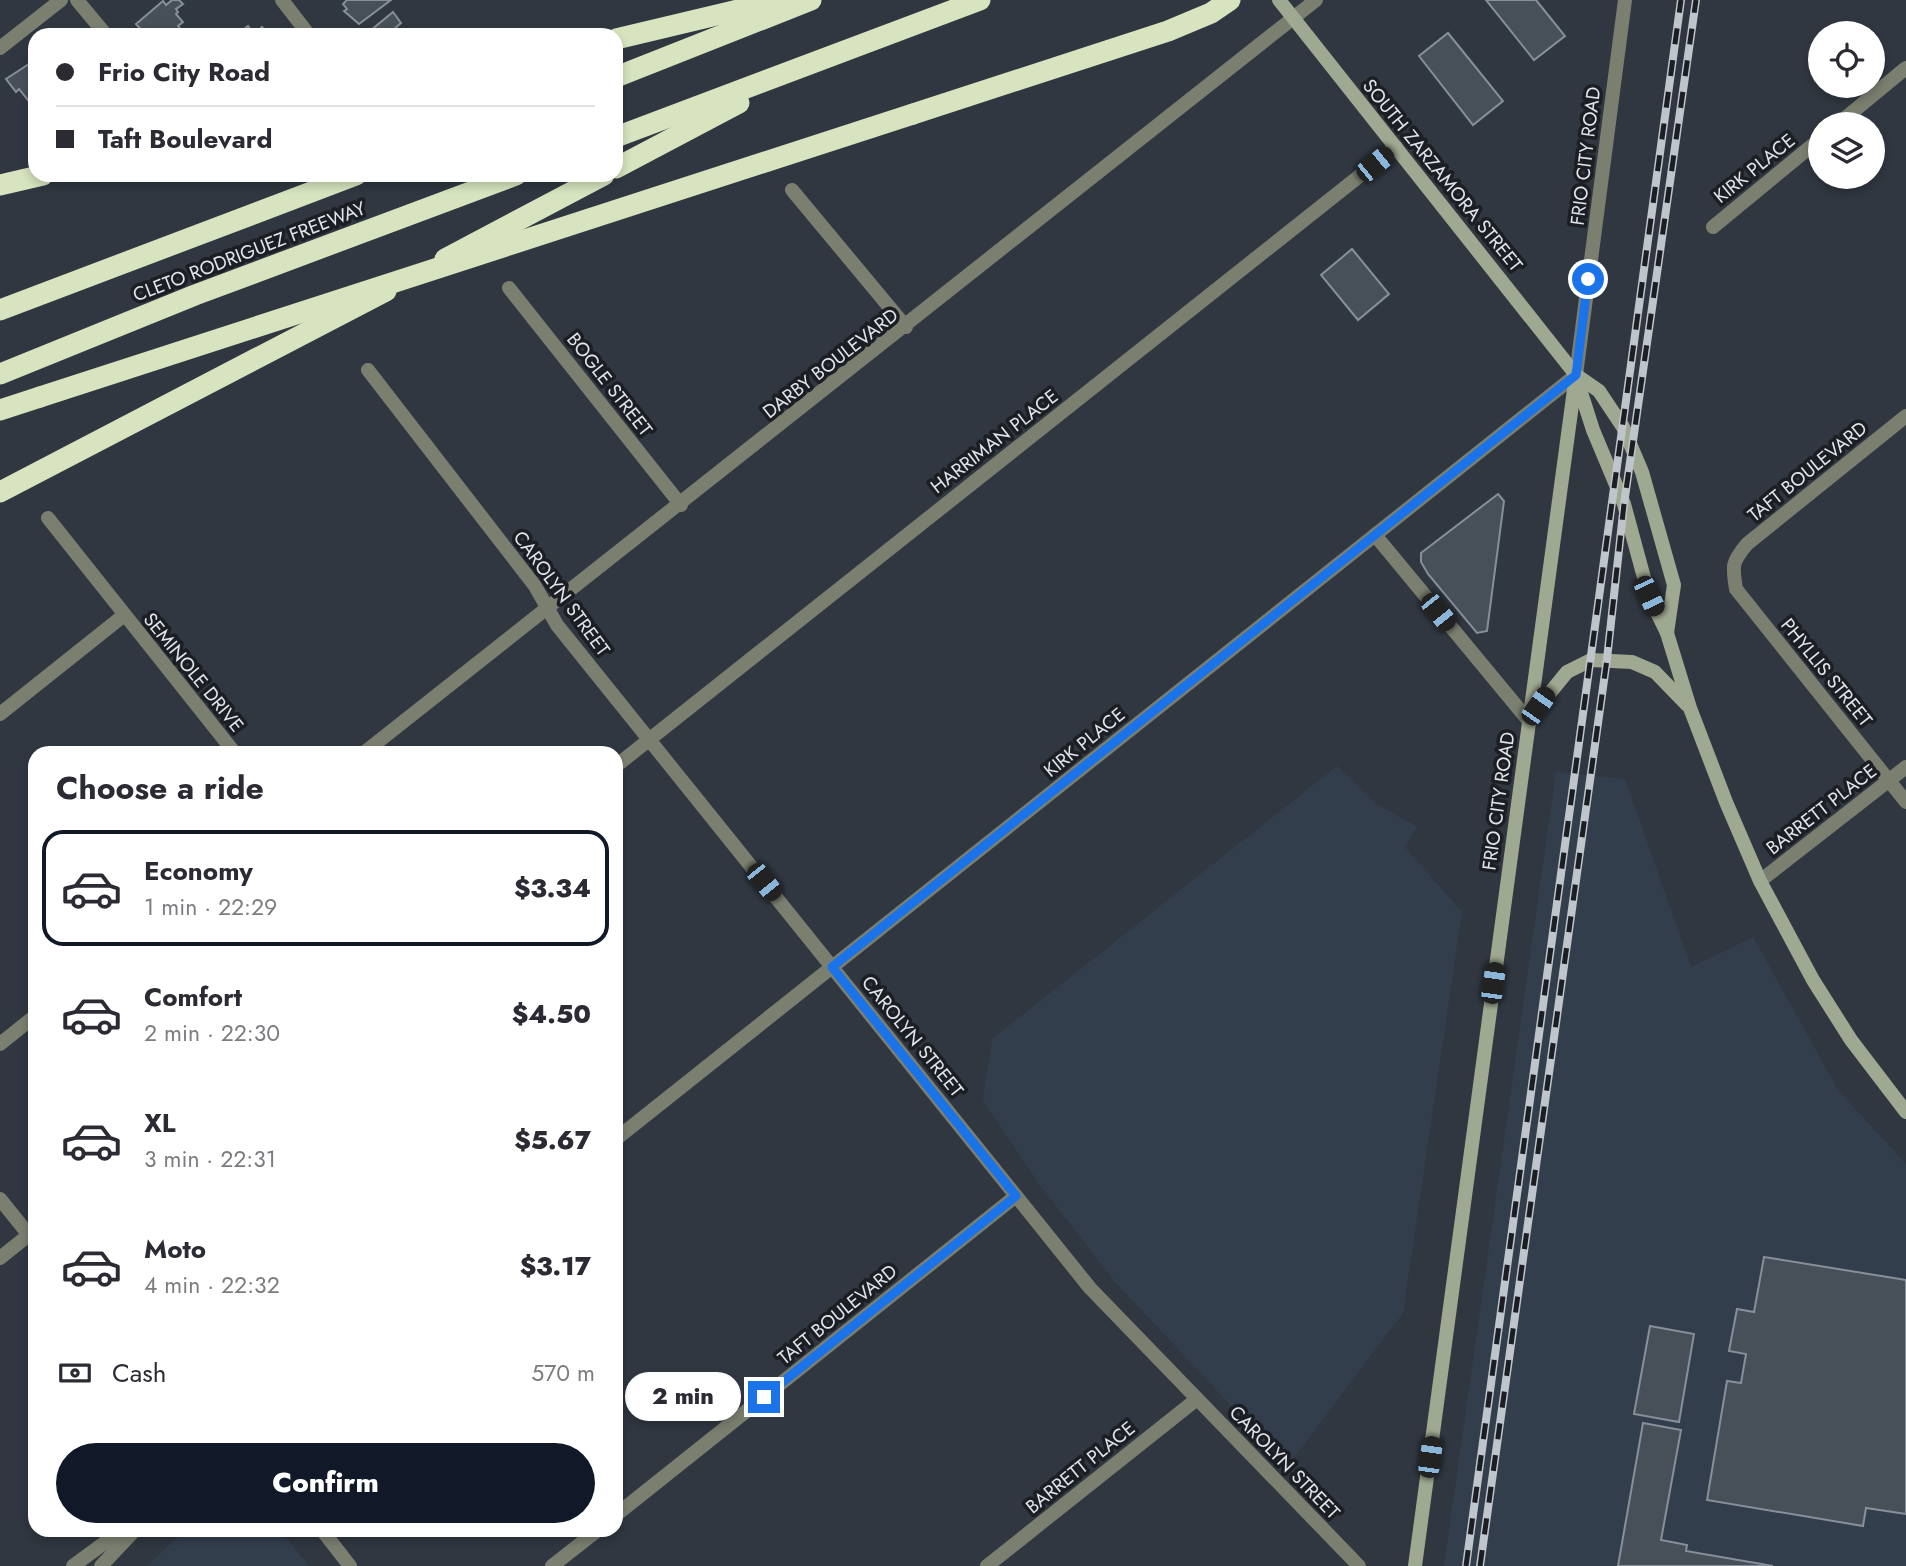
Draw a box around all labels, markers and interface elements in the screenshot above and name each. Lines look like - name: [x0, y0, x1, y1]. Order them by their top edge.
- map controls: [1808, 21, 1885, 189]
- button: locate: [1808, 21, 1885, 98]
- text: Frio City Road: [98, 53, 270, 91]
- street label: SOUTH ZARZAMORA STREET: [1356, 73, 1529, 277]
- street label: FRIO CITY ROAD: [1564, 85, 1607, 227]
- button: layers: [1808, 112, 1885, 189]
- text: Taft Boulevard: [98, 120, 273, 158]
- street label: KIRK PLACE: [1708, 127, 1801, 210]
- car: [1353, 143, 1398, 185]
- street label: CLETO RODRIGUEZ FREEWAY: [129, 194, 370, 308]
- route start: [1572, 263, 1604, 295]
- street label: DARBY BOULEVARD: [757, 302, 904, 425]
- street label: BOGLE STREET: [561, 327, 659, 442]
- street label: HARRIMAN PLACE: [925, 383, 1064, 500]
- street label: TAFT BOULEVARD: [1742, 415, 1873, 528]
- street label: CAROLYN STREET: [507, 525, 616, 662]
- car: [1631, 573, 1668, 619]
- car: [1417, 589, 1460, 635]
- street label: SEMINOLE DRIVE: [137, 607, 250, 738]
- street label: PHYLLIS STREET: [1775, 612, 1879, 732]
- car: [1518, 683, 1559, 729]
- street label: KIRK PLACE: [1038, 701, 1131, 784]
- street label: FRIO CITY ROAD: [1475, 730, 1522, 872]
- street label: BARRETT PLACE: [1760, 758, 1882, 861]
- text: Choose a ride: [56, 765, 264, 811]
- text: Economy: [144, 852, 253, 890]
- icon: car: [60, 857, 123, 920]
- car: [743, 859, 786, 905]
- text: $3.34: [514, 869, 591, 907]
- text: 1 min · 22:29: [144, 890, 277, 924]
- car: [1480, 961, 1507, 1005]
- street label: CAROLYN STREET: [855, 970, 970, 1103]
- text: Comfort: [144, 978, 242, 1016]
- icon: car: [60, 983, 123, 1046]
- text: $4.50: [512, 995, 591, 1033]
- text: 2 min · 22:30: [144, 1016, 280, 1050]
- text: XL: [144, 1104, 176, 1142]
- icon: car: [60, 1109, 123, 1172]
- text: $5.67: [514, 1121, 591, 1159]
- text: 3 min · 22:31: [144, 1142, 276, 1176]
- text: Moto: [144, 1230, 206, 1268]
- icon: car: [60, 1235, 123, 1298]
- text: $3.17: [520, 1247, 591, 1285]
- street label: TAFT BOULEVARD: [772, 1258, 903, 1371]
- text: 4 min · 22:32: [144, 1268, 280, 1302]
- icon: cash: [56, 1354, 94, 1392]
- text: Cash: [112, 1354, 166, 1392]
- text: 570 m: [531, 1356, 595, 1390]
- callout: 2 min: [624, 1372, 740, 1422]
- text: 2 min: [652, 1379, 714, 1413]
- route end: [748, 1381, 780, 1413]
- street label: CAROLYN STREET: [1223, 1399, 1346, 1525]
- street label: BARRETT PLACE: [1020, 1415, 1141, 1520]
- car: [1417, 1435, 1444, 1479]
- button: Confirm: [56, 1443, 595, 1523]

